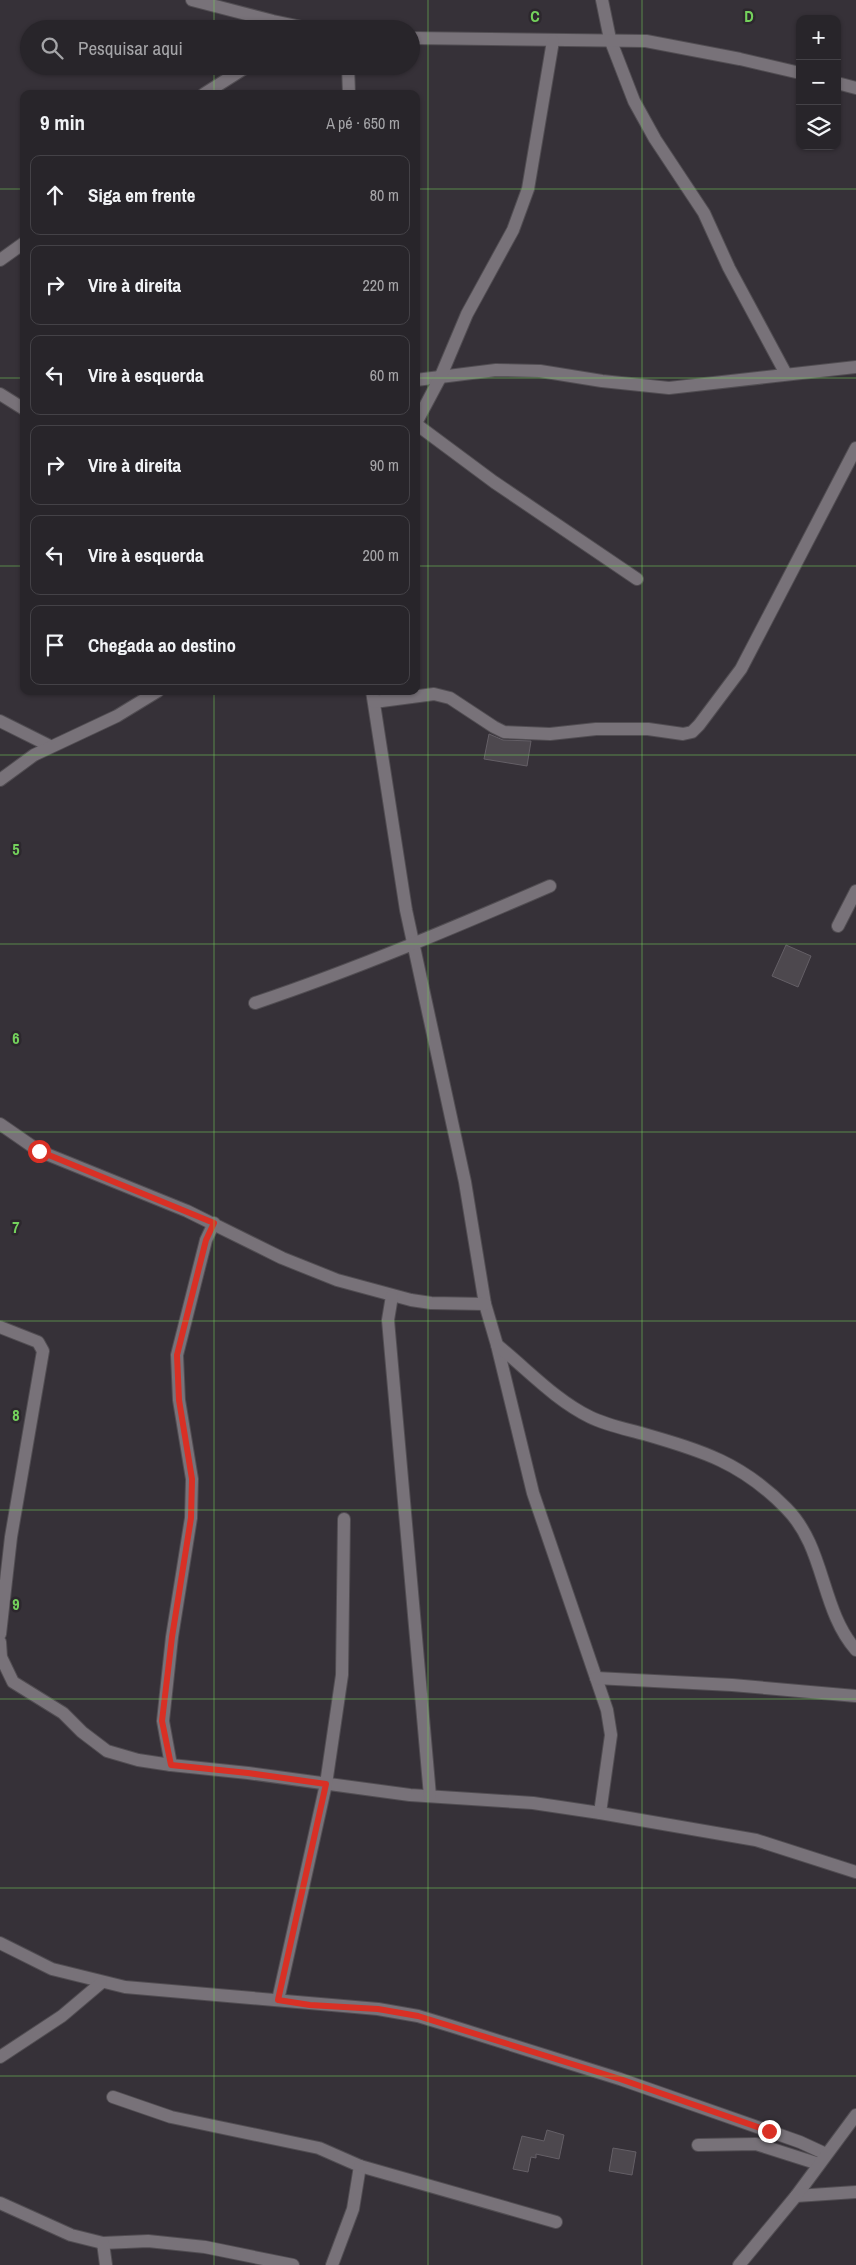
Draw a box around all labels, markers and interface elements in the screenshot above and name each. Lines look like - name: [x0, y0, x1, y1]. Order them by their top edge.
- text: C: [530, 5, 540, 27]
- text: D: [744, 5, 754, 27]
- map controls: [796, 15, 841, 150]
- button: +: [796, 15, 841, 60]
- search box: [20, 20, 420, 75]
- icon: search: [38, 34, 66, 62]
- text: Pesquisar aqui: [78, 35, 183, 61]
- button: −: [796, 60, 841, 105]
- button: layers: [796, 105, 841, 150]
- text: 9 min: [40, 108, 85, 137]
- text: A pé · 650 m: [326, 112, 400, 134]
- icon: ahead: [41, 181, 69, 209]
- text: Siga em frente: [88, 182, 195, 208]
- text: 80 m: [370, 184, 399, 206]
- icon: right: [41, 271, 69, 299]
- text: Vire à direita: [88, 272, 181, 298]
- text: 220 m: [363, 274, 399, 296]
- icon: left: [41, 361, 69, 389]
- text: Vire à esquerda: [88, 362, 204, 388]
- text: 60 m: [370, 364, 399, 386]
- icon: right: [41, 451, 69, 479]
- text: Vire à direita: [88, 452, 181, 478]
- text: 90 m: [370, 454, 399, 476]
- icon: left: [41, 541, 69, 569]
- text: Vire à esquerda: [88, 542, 204, 568]
- text: 200 m: [363, 544, 399, 566]
- icon: arrive: [41, 631, 69, 659]
- text: Chegada ao destino: [88, 632, 236, 658]
- text: 5: [12, 838, 20, 860]
- text: 6: [12, 1027, 20, 1049]
- route start: [28, 1140, 51, 1163]
- text: 7: [12, 1216, 20, 1238]
- text: 8: [12, 1404, 20, 1426]
- text: 9: [12, 1593, 20, 1615]
- route end: [758, 2120, 781, 2143]

